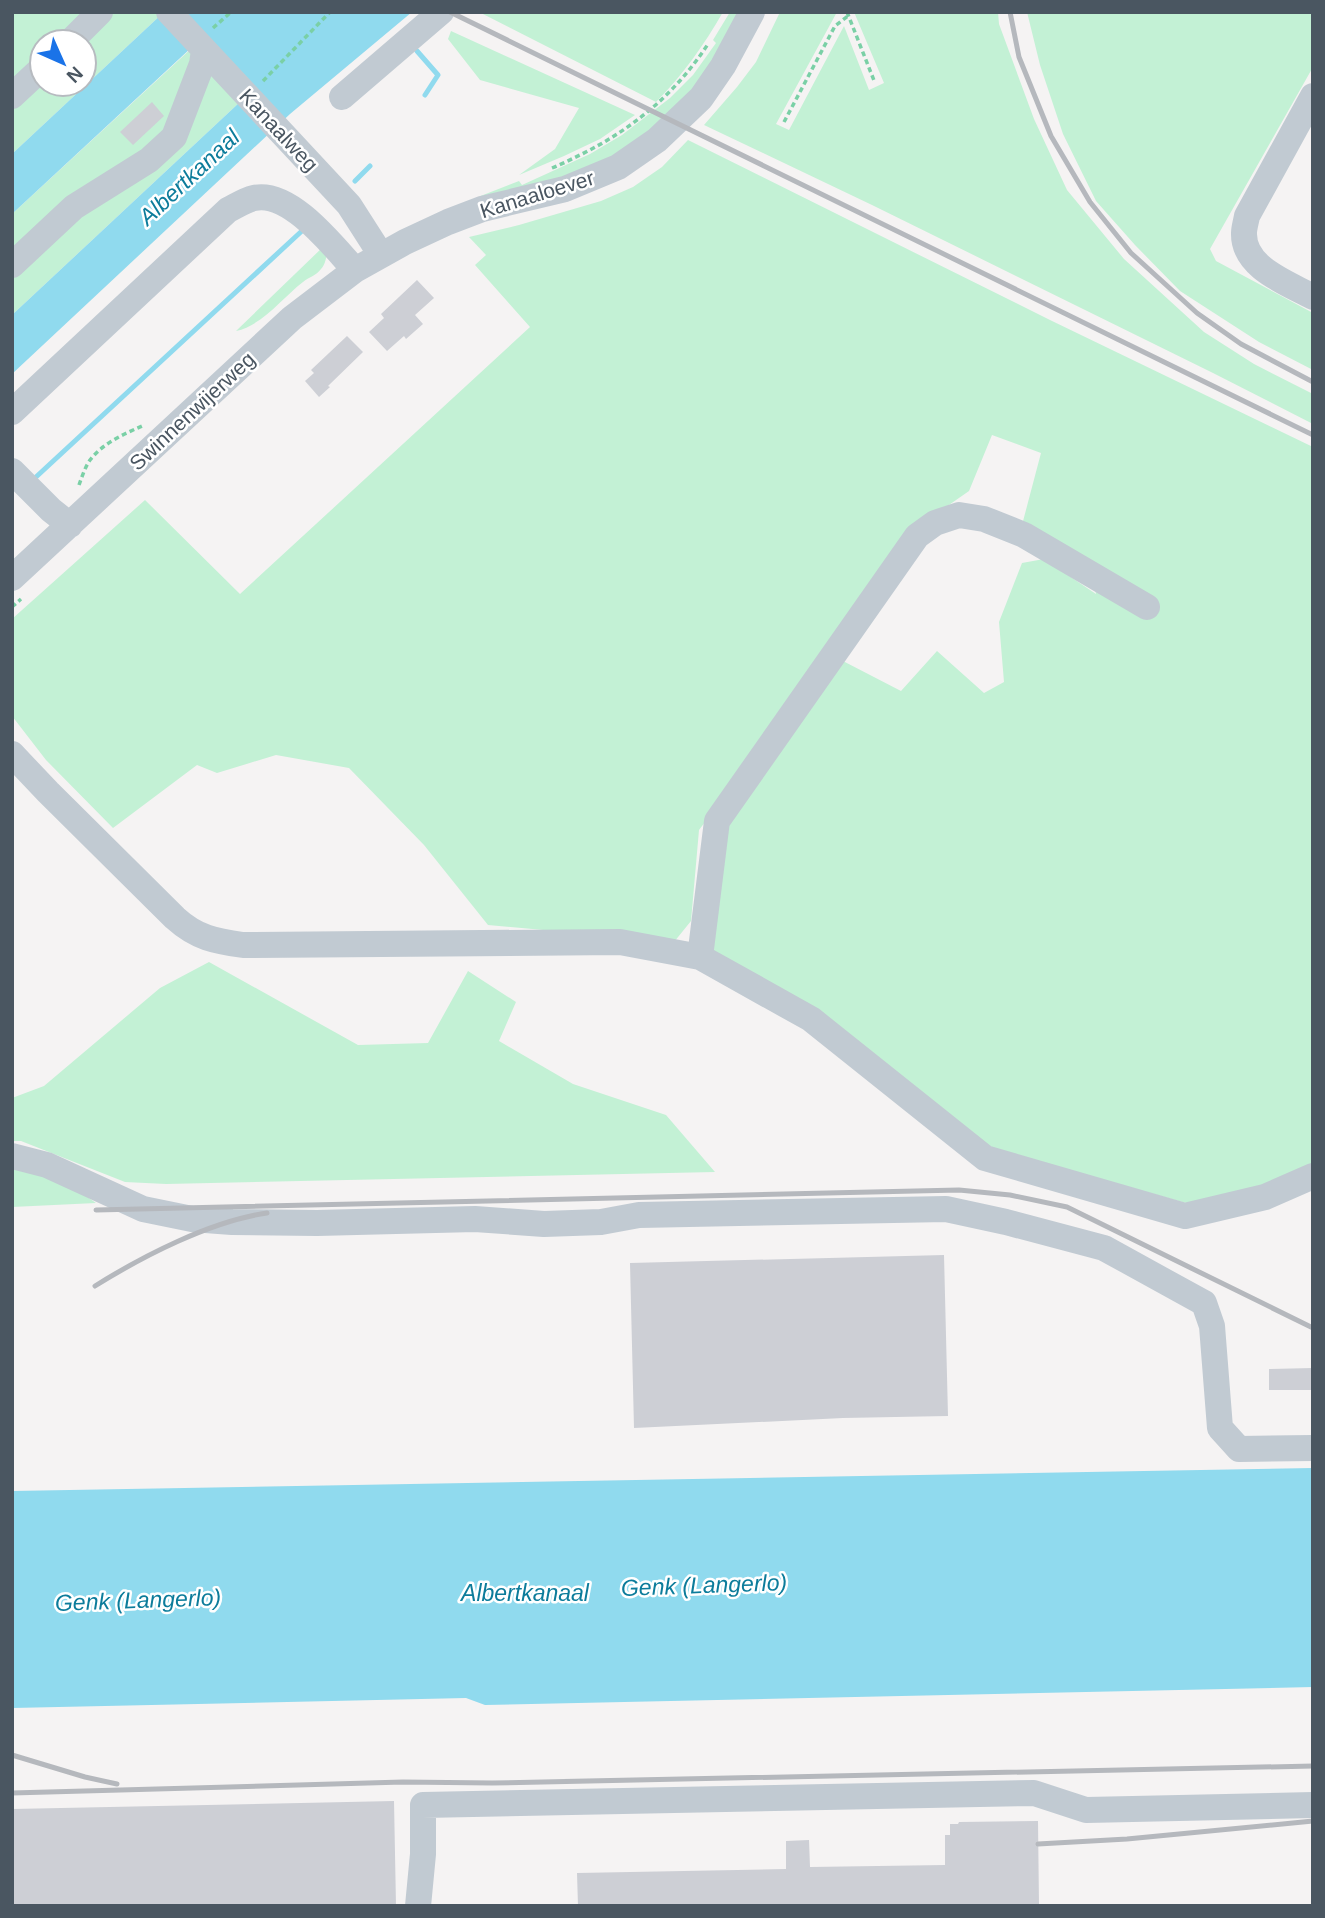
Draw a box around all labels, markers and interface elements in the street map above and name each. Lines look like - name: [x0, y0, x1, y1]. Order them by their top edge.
- north arrow: [28, 28, 98, 98]
- text: N: [62, 62, 87, 87]
- street label: Kanaalweg: [235, 84, 323, 176]
- water label: Albertkanaal: [132, 123, 245, 231]
- street label: Kanaaloever: [477, 166, 597, 222]
- street label: Swinnenwijerweg: [125, 347, 259, 475]
- water label: Genk (Langerlo): [620, 1569, 788, 1601]
- water label: Albertkanaal: [459, 1580, 590, 1606]
- water label: Genk (Langerlo): [54, 1584, 222, 1616]

